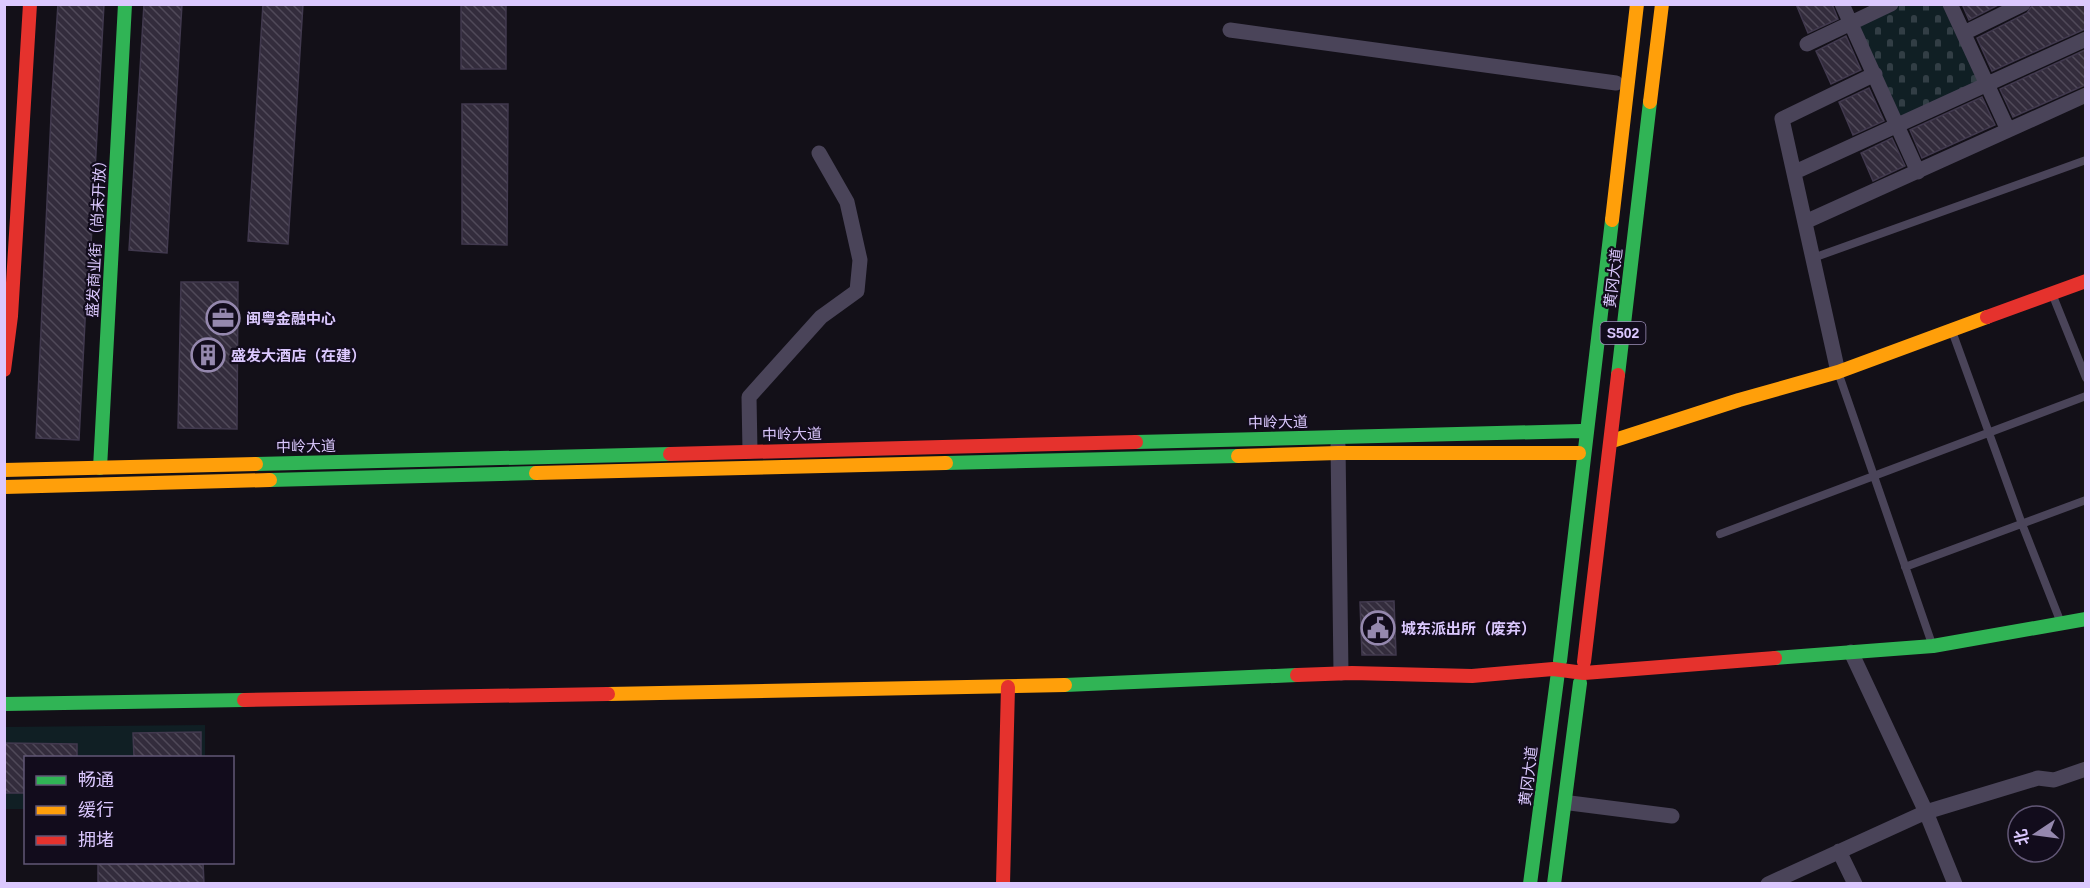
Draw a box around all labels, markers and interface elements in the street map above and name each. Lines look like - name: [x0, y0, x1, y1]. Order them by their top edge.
- street label: 盛发商业街（尚未开放）: [83, 152, 109, 318]
- street label: 黄冈大道: [1601, 247, 1625, 309]
- office icon: 闽粤金融中心: [205, 300, 241, 336]
- place label: 闽粤金融中心: [246, 310, 336, 327]
- road number: S502: [1600, 322, 1646, 344]
- building icon: 盛发大酒店（在建）: [190, 337, 226, 373]
- place label: 盛发大酒店（在建）: [231, 347, 366, 364]
- street label: 中岭大道: [1248, 413, 1308, 431]
- street label: 中岭大道: [762, 425, 822, 443]
- street label: 中岭大道: [276, 437, 336, 455]
- public building icon: 城东派出所（废弃）: [1360, 610, 1396, 646]
- place label: 城东派出所（废弃）: [1401, 620, 1536, 637]
- street label: 黄冈大道: [1516, 745, 1540, 807]
- legend: [24, 756, 234, 864]
- text: 畅通: [78, 770, 114, 790]
- text: 缓行: [78, 800, 114, 820]
- north arrow: [2006, 804, 2066, 864]
- text: 北: [2012, 828, 2032, 847]
- text: 拥堵: [78, 830, 114, 850]

